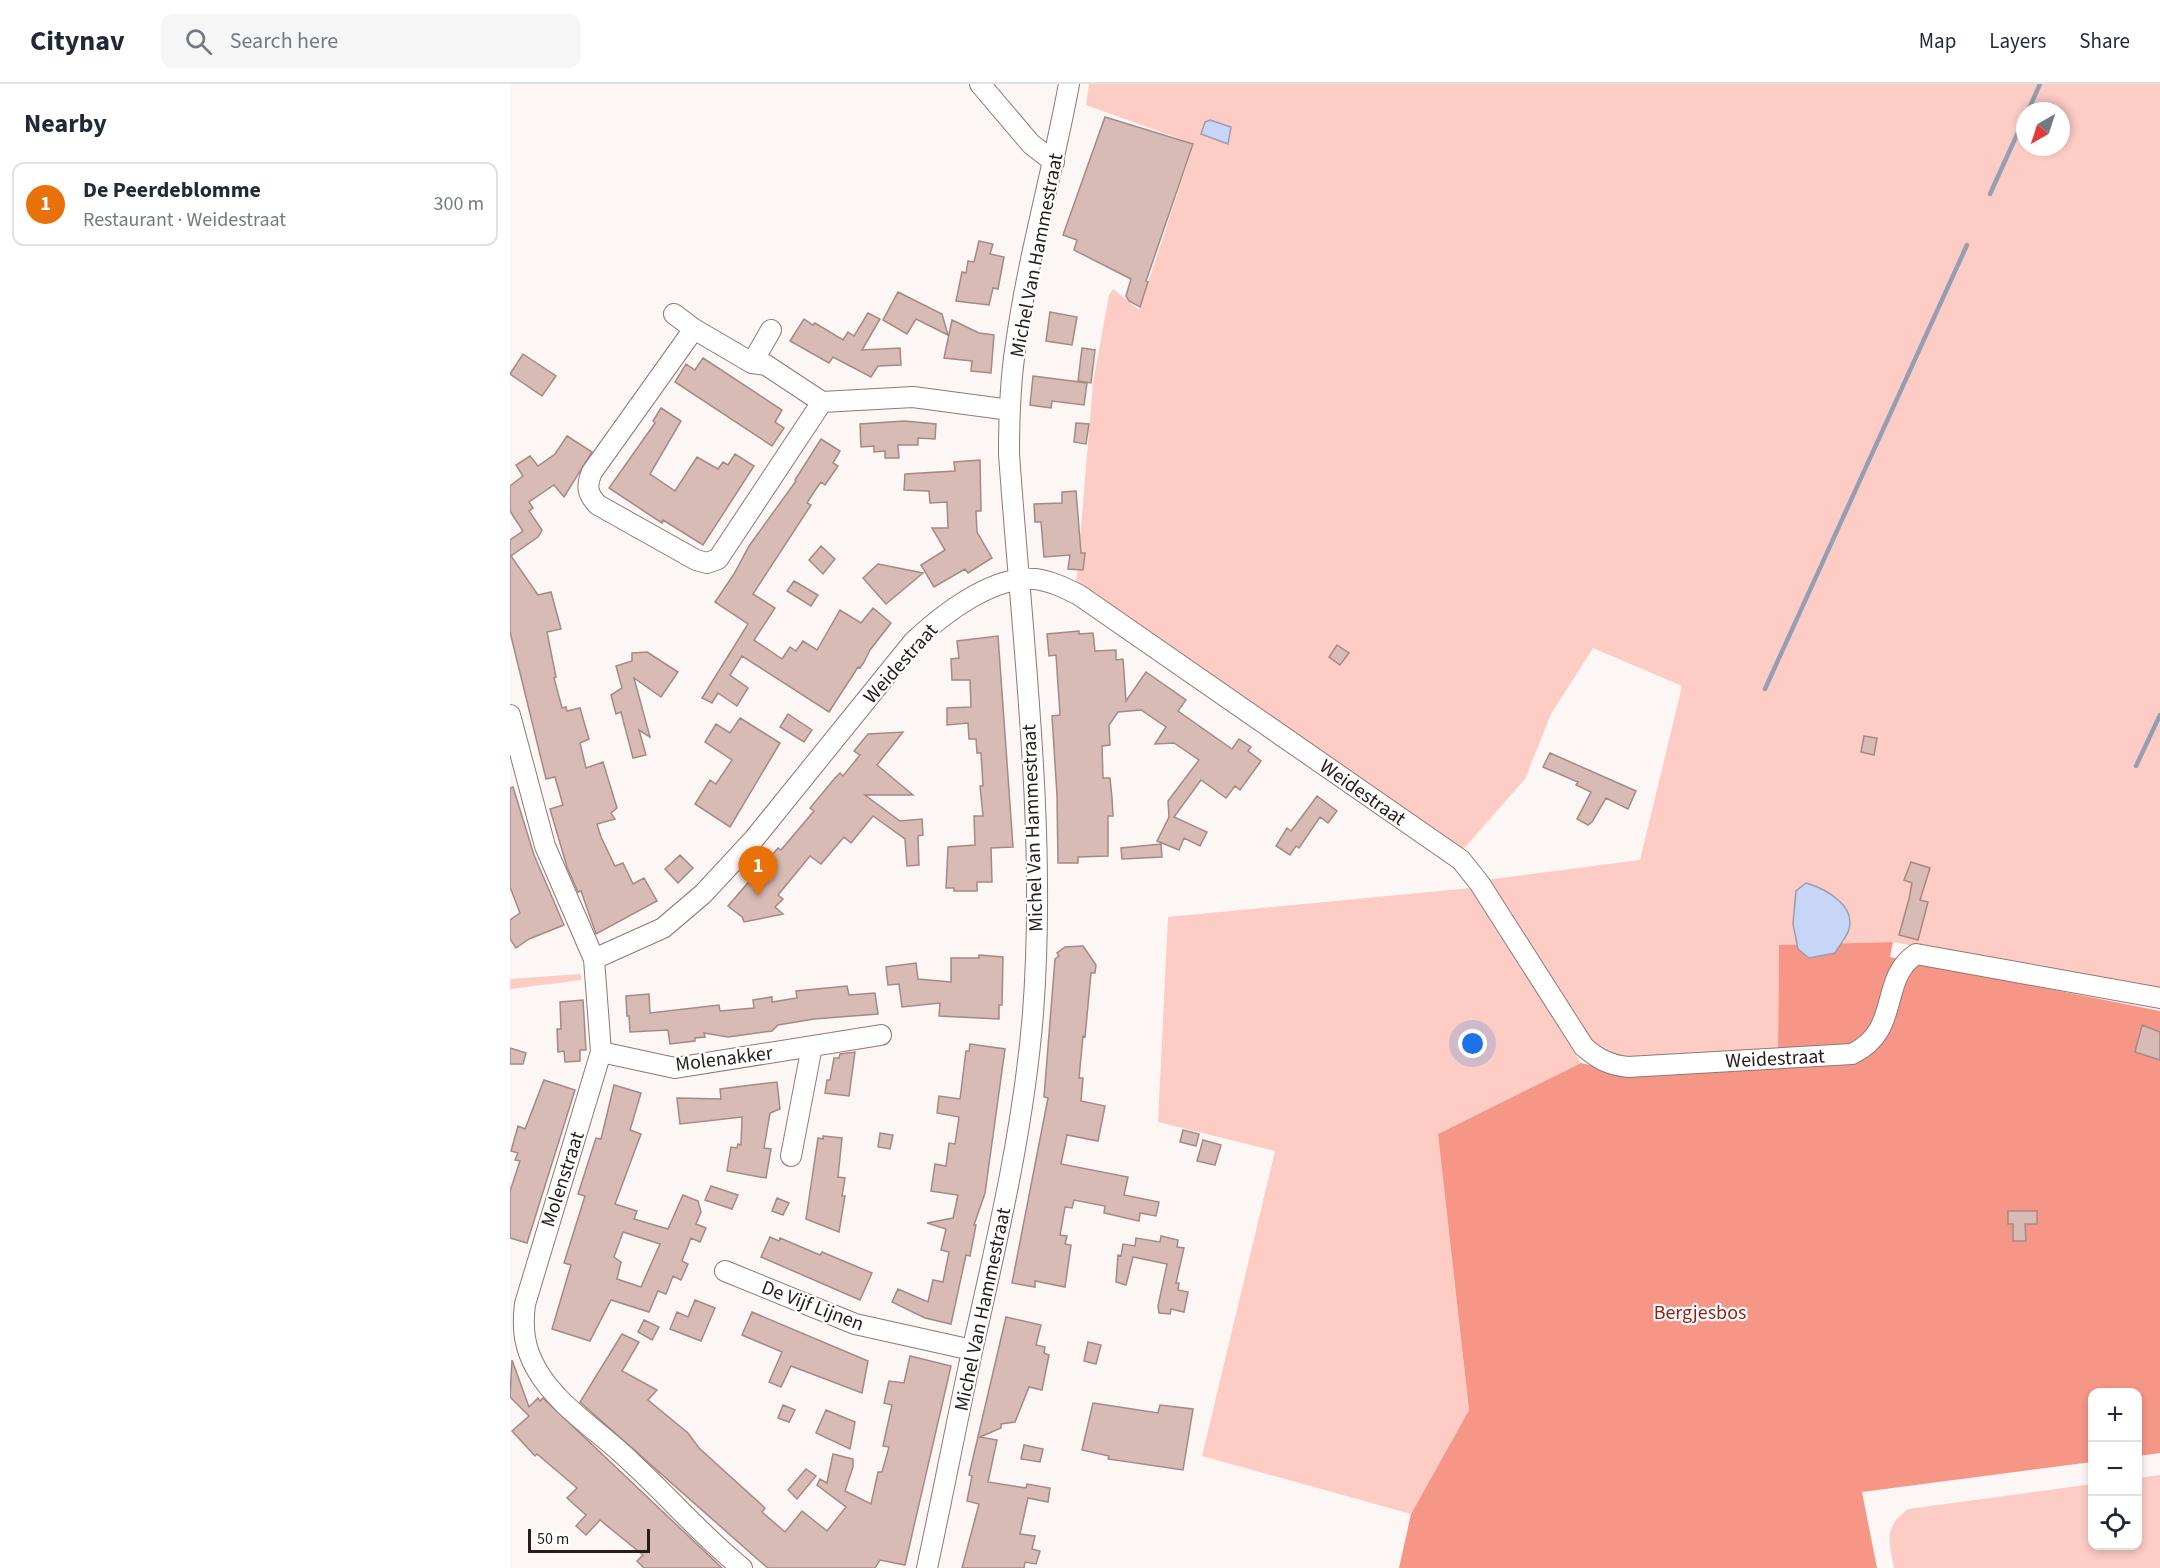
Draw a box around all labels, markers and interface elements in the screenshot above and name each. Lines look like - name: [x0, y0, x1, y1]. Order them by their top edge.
- search box: [161, 14, 581, 68]
- text: Citynav: [30, 21, 125, 61]
- icon: search: [182, 25, 215, 58]
- text: Search here: [230, 25, 338, 57]
- text: Map: [1919, 26, 1956, 56]
- text: Layers: [1989, 26, 2046, 56]
- text: Share: [2079, 26, 2130, 56]
- north arrow: [2016, 102, 2070, 156]
- text: Nearby: [24, 105, 107, 142]
- street label: Michel Van Hammestraat: [1003, 150, 1071, 360]
- text: De Peerdeblomme: [83, 174, 261, 206]
- text: 1: [40, 190, 51, 218]
- text: 300 m: [434, 190, 484, 218]
- text: Restaurant · Weidestraat: [83, 206, 286, 234]
- street label: Weidestraat: [857, 617, 945, 710]
- street label: Michel Van Hammestraat: [1015, 724, 1051, 932]
- street label: Weidestraat: [1314, 753, 1411, 833]
- pin: 1: [738, 846, 778, 896]
- your location: [1458, 1029, 1487, 1058]
- street label: Molenakker: [674, 1039, 774, 1079]
- street label: Weidestraat: [1725, 1042, 1826, 1076]
- street label: Molenstraat: [534, 1128, 592, 1231]
- street label: Michel Van Hammestraat: [948, 1205, 1018, 1414]
- street label: De Vijf Lijnen: [757, 1274, 868, 1338]
- park label: Bergjesbos: [1654, 1299, 1746, 1327]
- map controls: [2088, 1388, 2142, 1550]
- button: +: [2088, 1388, 2142, 1442]
- button: −: [2088, 1442, 2142, 1496]
- button: locate: [2088, 1496, 2142, 1550]
- scale bar: [528, 1526, 650, 1554]
- text: 50 m: [537, 1528, 569, 1550]

